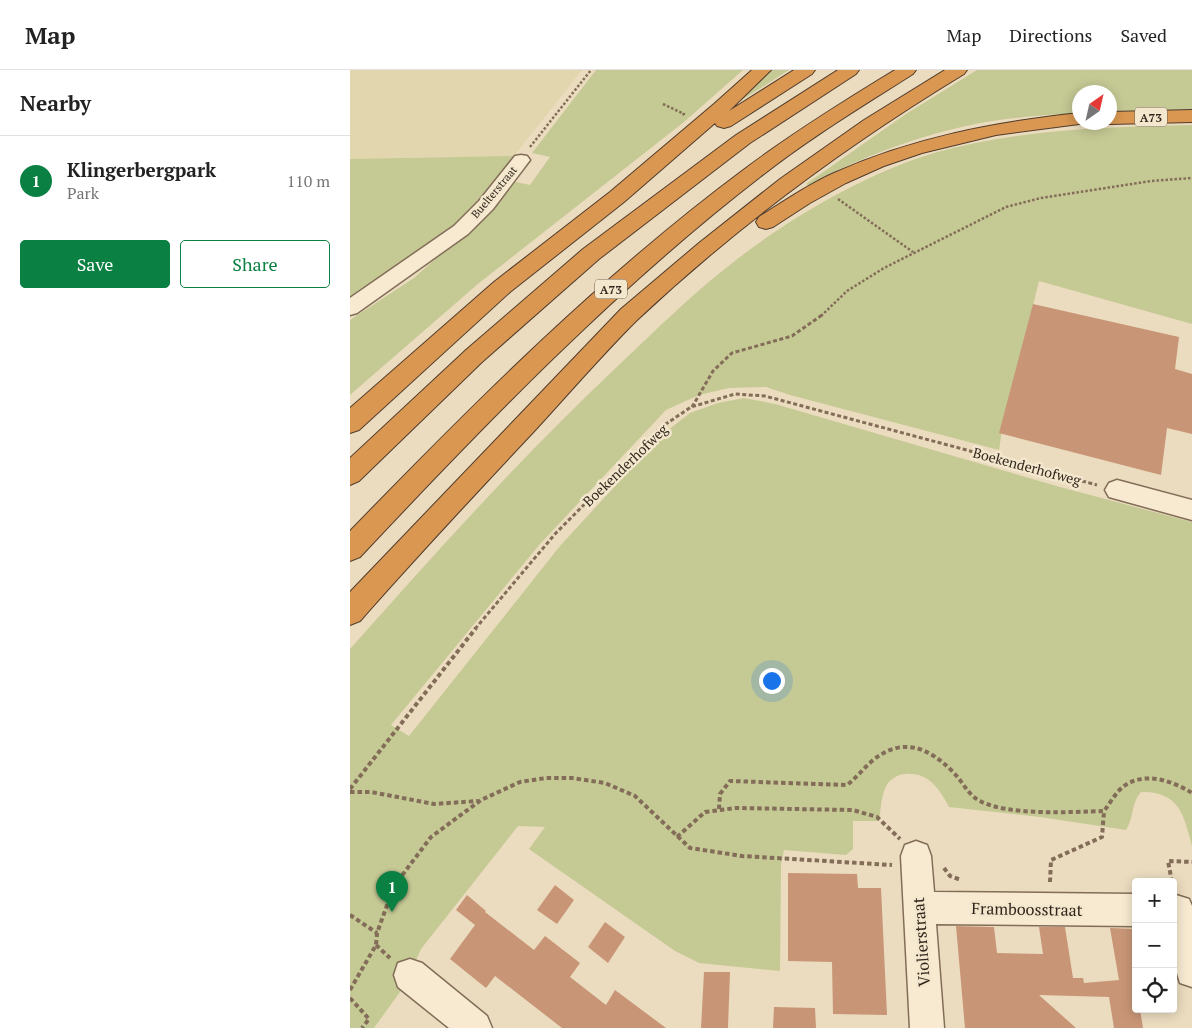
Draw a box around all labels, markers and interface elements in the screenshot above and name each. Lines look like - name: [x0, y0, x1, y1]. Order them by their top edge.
- text: Map: [25, 19, 75, 51]
- text: Map: [946, 23, 981, 47]
- text: Directions: [1009, 23, 1092, 47]
- text: Saved: [1120, 23, 1167, 47]
- north arrow: [1072, 85, 1117, 130]
- text: Nearby: [20, 89, 91, 117]
- road number: A73: [1135, 108, 1167, 126]
- text: Klingerbergpark: [67, 157, 216, 182]
- street label: Buelterstraat: [468, 163, 520, 221]
- text: 1: [31, 170, 41, 192]
- text: 110 m: [287, 170, 330, 192]
- text: Park: [67, 182, 99, 204]
- button: Save: [20, 240, 170, 288]
- button: Share: [180, 240, 330, 288]
- road number: A73: [595, 280, 627, 298]
- street label: Boekenderhofweg: [578, 419, 672, 510]
- street label: Boekenderhofweg: [971, 442, 1084, 490]
- your location: [759, 668, 785, 694]
- pin: 1: [376, 871, 408, 912]
- map controls: [1132, 878, 1177, 1013]
- button: +: [1132, 878, 1177, 923]
- street label: Violierstraat: [907, 897, 935, 987]
- street label: Framboosstraat: [971, 897, 1083, 921]
- button: −: [1132, 923, 1177, 968]
- button: locate: [1132, 968, 1177, 1013]

